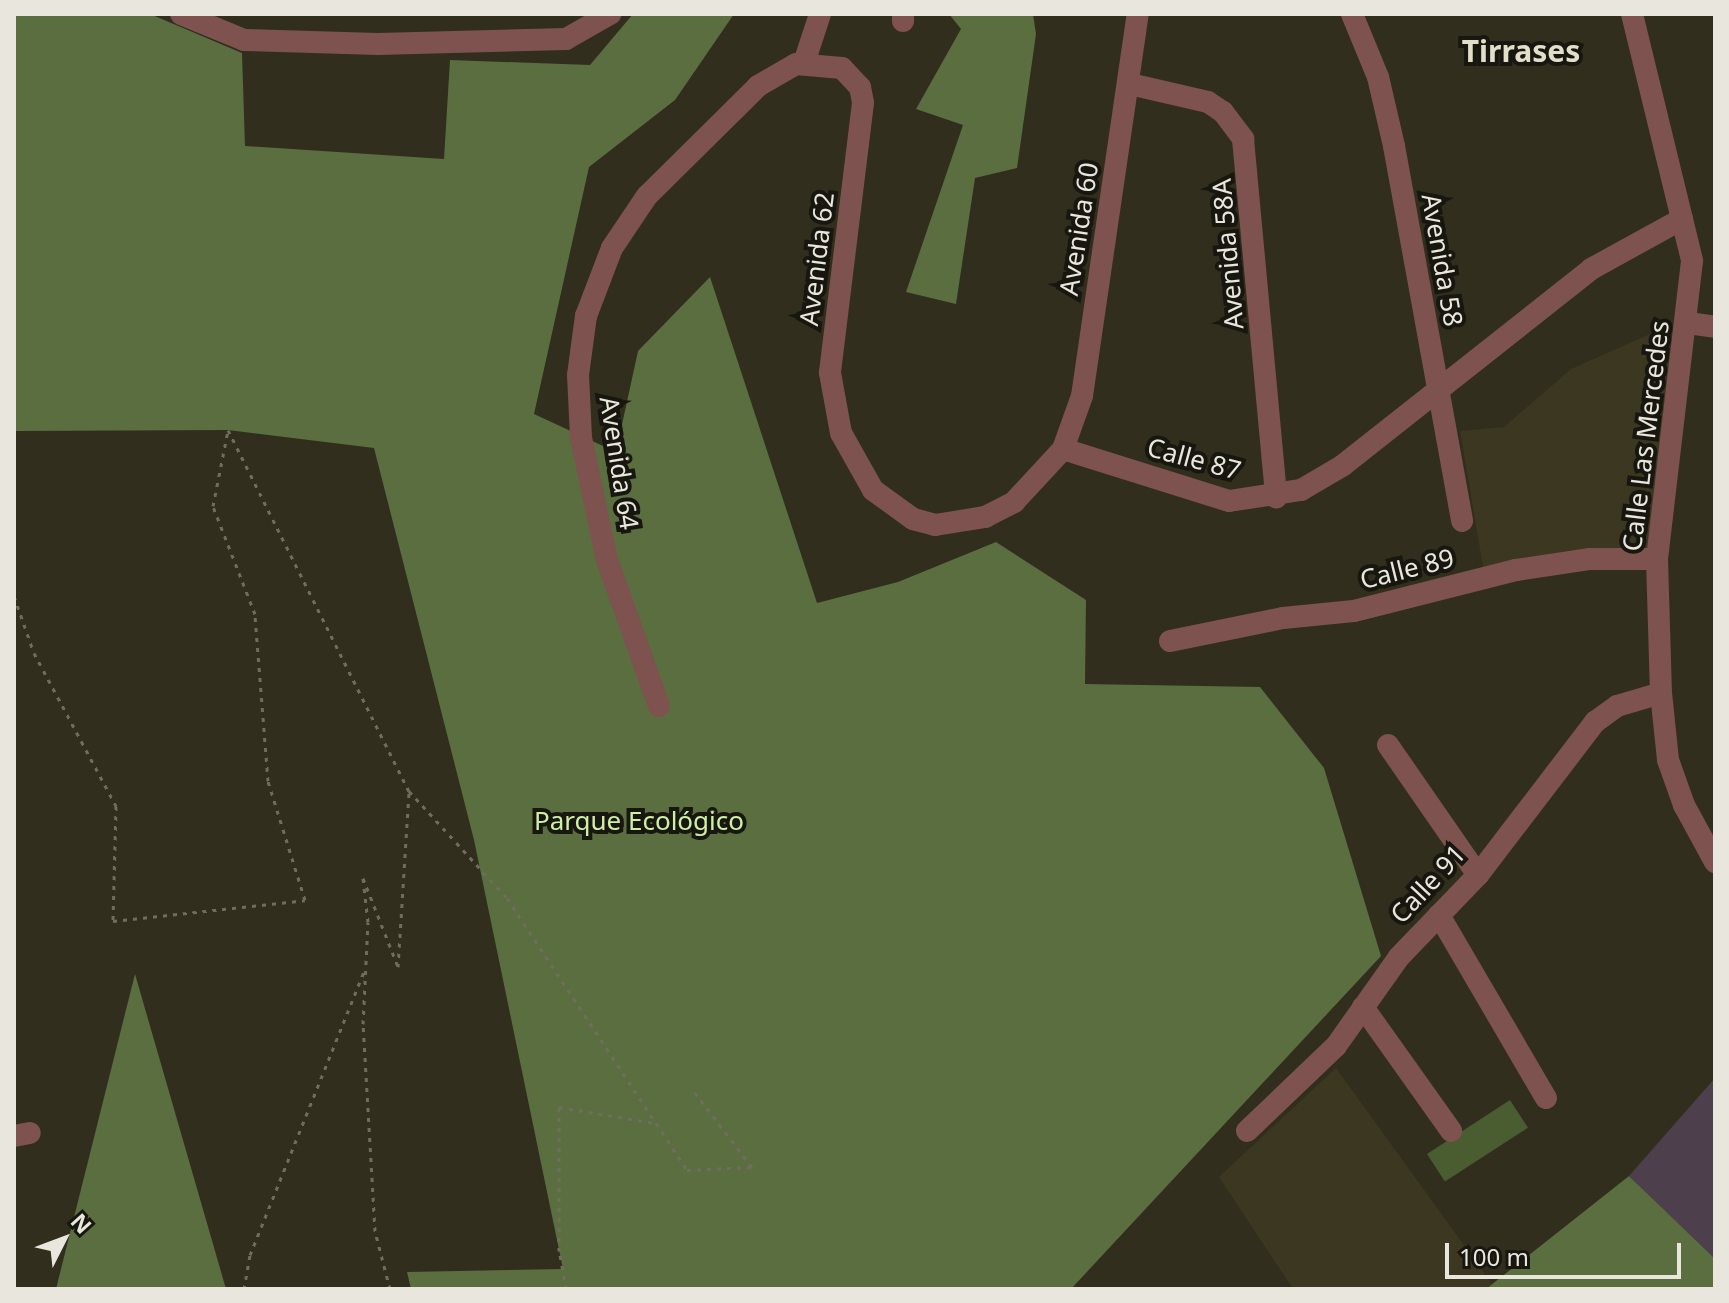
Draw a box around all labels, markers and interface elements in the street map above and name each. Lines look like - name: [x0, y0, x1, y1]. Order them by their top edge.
- district label: Tirrases: [1462, 33, 1580, 69]
- street label: Avenida 60: [1053, 160, 1105, 298]
- street label: Avenida 58A: [1206, 177, 1250, 331]
- street label: Avenida 62: [793, 190, 841, 328]
- street label: Avenida 58: [1415, 191, 1469, 329]
- street label: Calle Las Mercedes: [1616, 319, 1676, 553]
- street label: Avenida 64: [593, 394, 645, 532]
- street label: Calle 87: [1144, 432, 1244, 486]
- street label: Calle 89: [1357, 542, 1457, 596]
- park label: Parque Ecológico: [534, 805, 744, 837]
- street label: Calle 91: [1384, 838, 1472, 930]
- north arrow: [24, 1199, 104, 1279]
- text: N: [65, 1206, 99, 1240]
- scale bar: [1449, 1227, 1685, 1277]
- text: 100 m: [1459, 1240, 1529, 1273]

